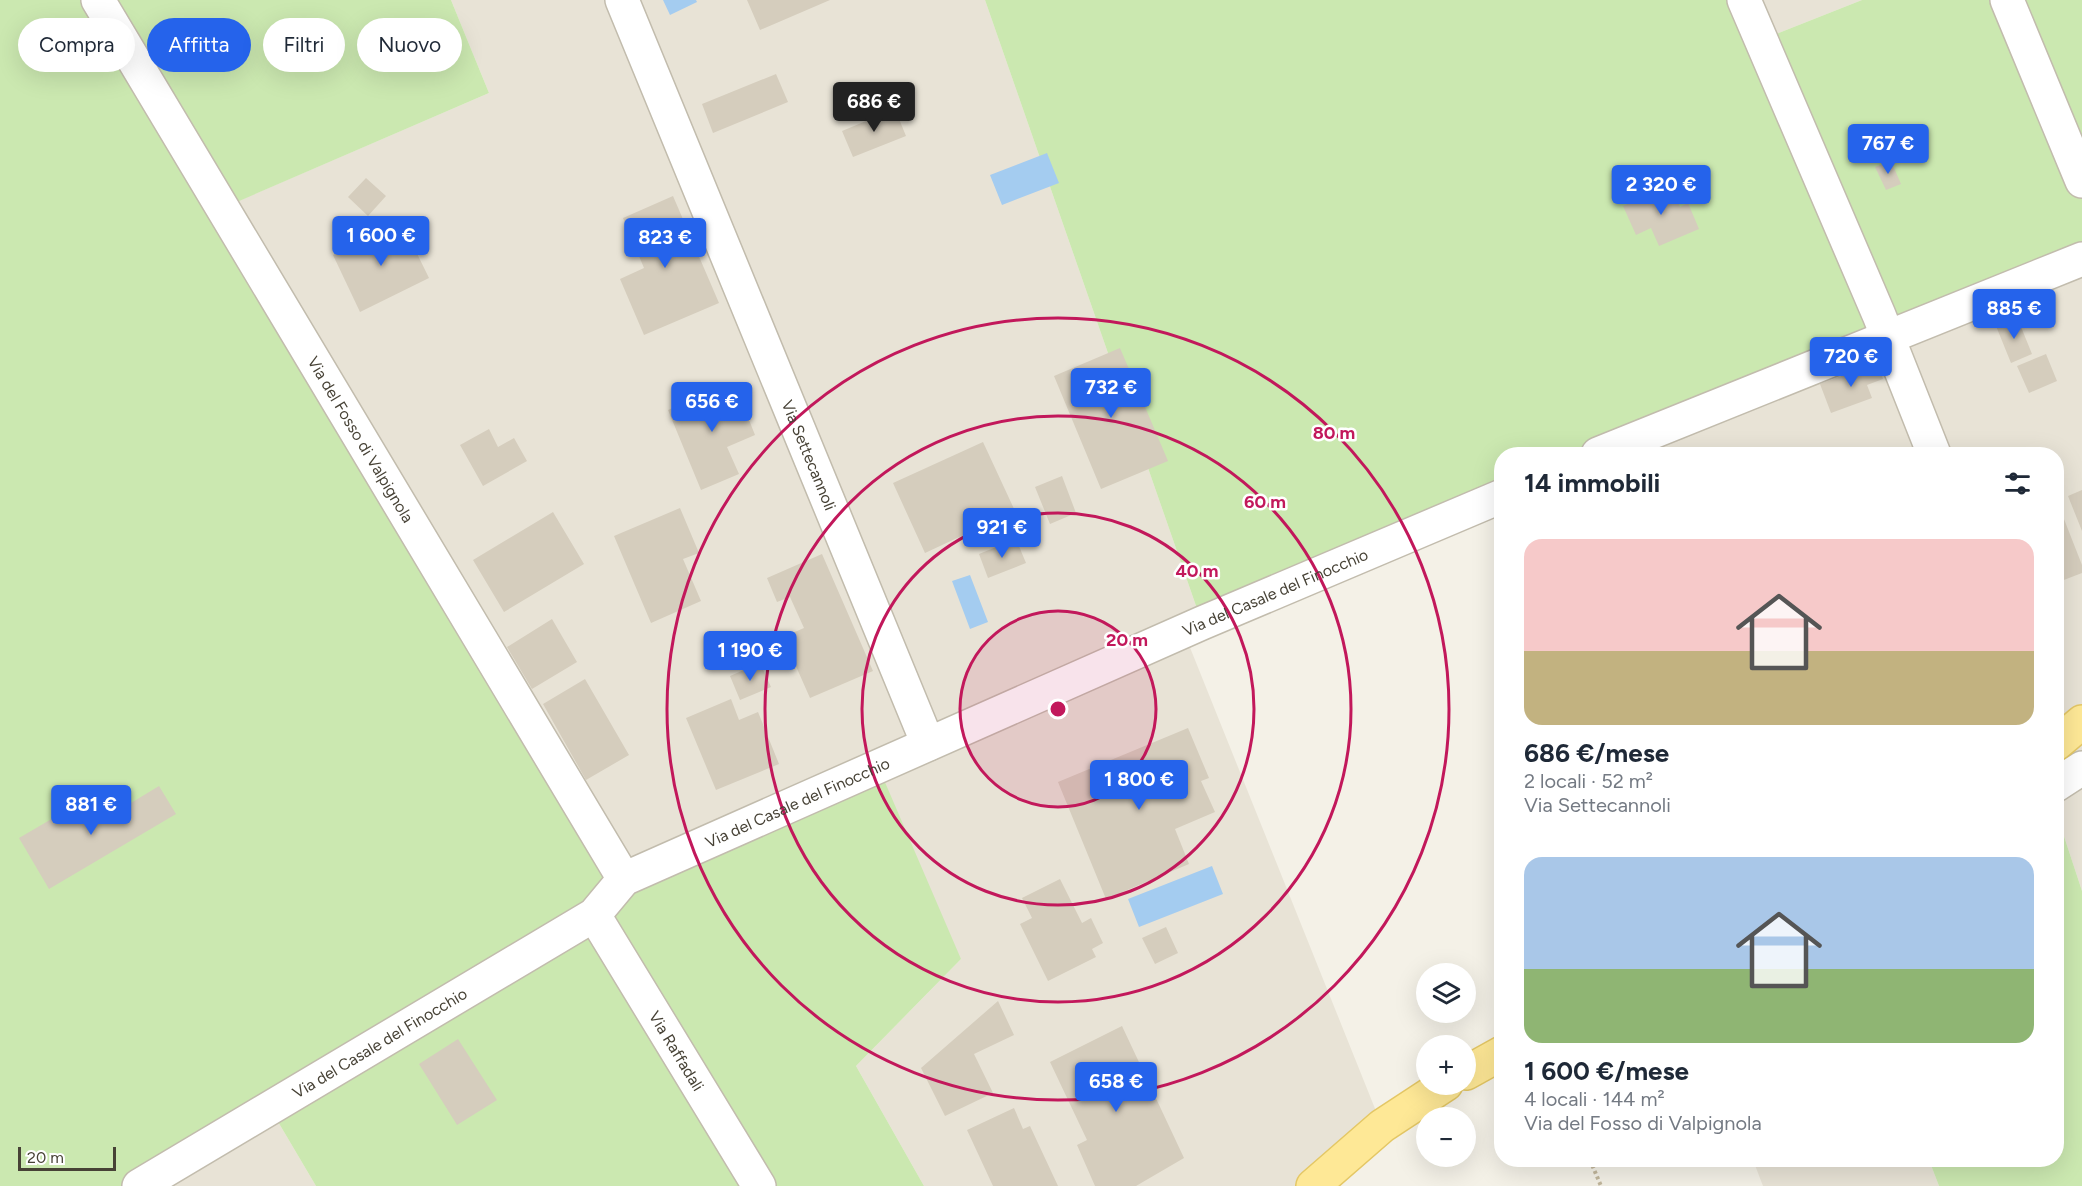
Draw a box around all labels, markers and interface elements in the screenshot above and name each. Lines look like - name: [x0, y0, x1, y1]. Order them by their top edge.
- chip: Compra: [18, 18, 135, 72]
- chip: Affitta: [147, 18, 251, 72]
- chip: Filtri: [263, 18, 345, 72]
- chip: Nuovo: [357, 18, 462, 72]
- pin: 686 €: [832, 82, 916, 133]
- text: 686 €: [847, 89, 901, 113]
- pin: 767 €: [1846, 124, 1930, 175]
- text: 767 €: [1862, 131, 1914, 155]
- pin: 2 320 €: [1606, 165, 1716, 216]
- text: 2 320 €: [1626, 172, 1696, 196]
- pin: 1 600 €: [326, 216, 436, 267]
- pin: 823 €: [623, 218, 707, 269]
- text: 1 600 €: [346, 223, 416, 247]
- text: 823 €: [638, 225, 692, 249]
- pin: 885 €: [1972, 289, 2056, 340]
- text: 885 €: [1987, 296, 2041, 320]
- pin: 720 €: [1809, 337, 1893, 388]
- text: 720 €: [1824, 344, 1878, 368]
- street label: Via del Fosso di Valpignola: [303, 353, 417, 526]
- pin: 732 €: [1069, 368, 1153, 419]
- text: 732 €: [1085, 375, 1137, 399]
- pin: 656 €: [670, 382, 754, 433]
- text: 656 €: [685, 389, 739, 413]
- street label: Via Settecannoli: [778, 397, 840, 513]
- text: 80 m: [1313, 422, 1355, 444]
- text: 14 immobili: [1524, 467, 1660, 499]
- icon: filters: [2001, 467, 2034, 500]
- text: 60 m: [1244, 491, 1286, 513]
- pin: 921 €: [960, 508, 1044, 559]
- text: 921 €: [977, 515, 1027, 539]
- street label: Via del Casale del Finocchio: [1180, 545, 1371, 640]
- text: 40 m: [1175, 560, 1219, 582]
- icon: home: [1725, 578, 1833, 686]
- text: 20 m: [1106, 629, 1148, 651]
- pin: 1 190 €: [695, 631, 805, 682]
- text: 1 190 €: [718, 638, 782, 662]
- centre of rings: [1048, 699, 1068, 719]
- text: 686 €/mese: [1524, 737, 1669, 769]
- street label: Via del Casale del Finocchio: [702, 754, 893, 852]
- pin: 1 800 €: [1084, 760, 1194, 811]
- text: 1 800 €: [1104, 767, 1174, 791]
- text: 2 locali · 52 m²: [1524, 769, 1653, 793]
- pin: 881 €: [49, 785, 133, 836]
- text: 881 €: [65, 792, 117, 816]
- text: Via Settecannoli: [1524, 793, 1671, 817]
- icon: home: [1725, 896, 1833, 1004]
- map controls: [1416, 963, 1476, 1167]
- button: layers: [1416, 963, 1476, 1023]
- street label: Via del Casale del Finocchio: [289, 984, 470, 1102]
- street label: Via Raffadali: [645, 1008, 708, 1094]
- button: +: [1416, 1035, 1476, 1095]
- text: 1 600 €/mese: [1524, 1055, 1689, 1087]
- pin: 658 €: [1074, 1062, 1158, 1113]
- text: 658 €: [1089, 1069, 1143, 1093]
- text: 4 locali · 144 m²: [1524, 1087, 1665, 1111]
- button: −: [1416, 1107, 1476, 1167]
- text: Via del Fosso di Valpignola: [1524, 1111, 1762, 1135]
- scale bar: [18, 1144, 116, 1172]
- text: 20 m: [27, 1148, 64, 1167]

